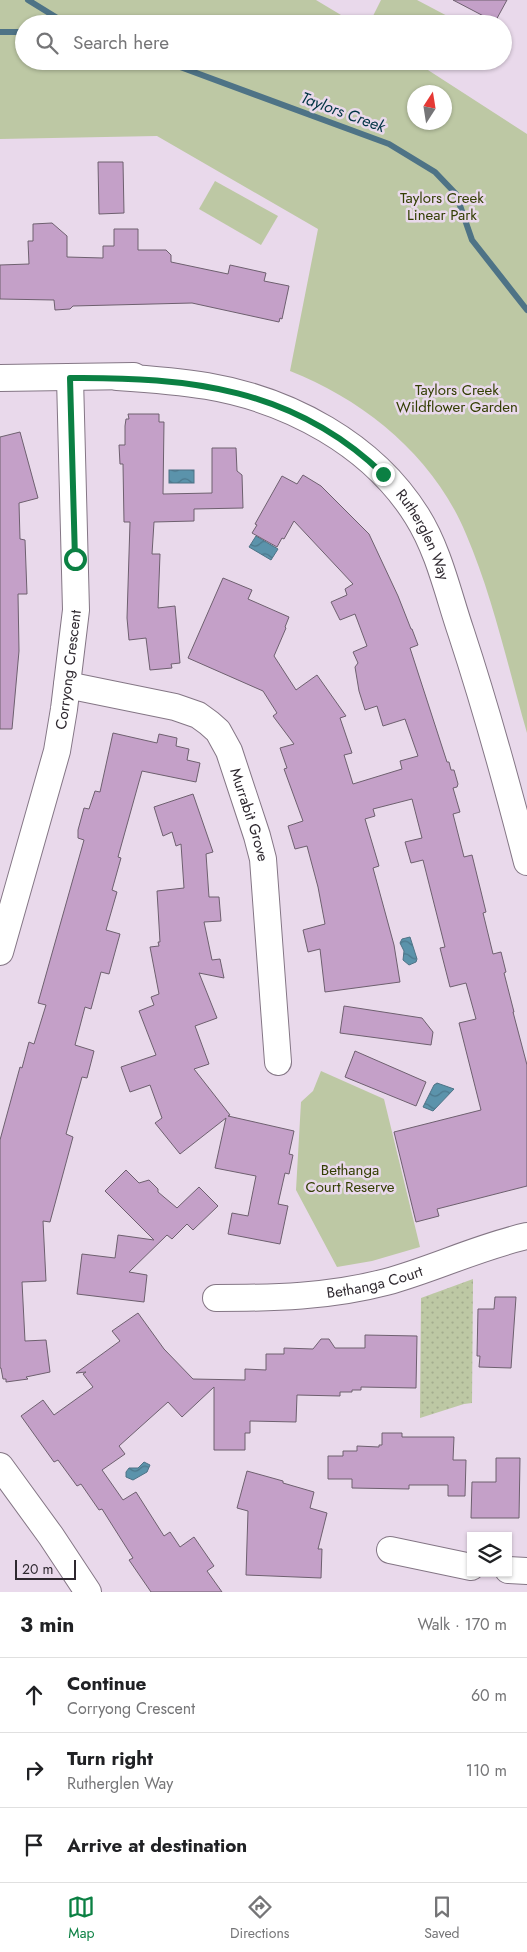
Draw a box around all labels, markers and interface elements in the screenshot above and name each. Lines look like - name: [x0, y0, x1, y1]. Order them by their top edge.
- search box: [15, 15, 512, 70]
- icon: search: [33, 29, 61, 57]
- text: Search here: [73, 29, 169, 56]
- north arrow: [407, 85, 452, 130]
- water label: Taylors Creek: [298, 86, 389, 138]
- park label: Taylors Creek Linear Park: [400, 187, 484, 226]
- park label: Taylors Creek Wildflower Garden: [396, 379, 518, 418]
- route end: [372, 463, 395, 486]
- street label: Rutherglen Way: [391, 484, 455, 583]
- route start: [64, 548, 87, 571]
- street label: Corryong Crescent: [50, 608, 87, 731]
- street label: Murrabit Grove: [224, 765, 274, 864]
- park label: Bethanga Court Reserve: [305, 1159, 395, 1198]
- street label: Bethanga Court: [325, 1260, 426, 1304]
- map controls: [467, 1532, 512, 1577]
- button: layers: [467, 1532, 512, 1577]
- scale bar: [15, 1557, 76, 1580]
- text: 20 m: [22, 1559, 54, 1579]
- text: 3 min: [20, 1610, 74, 1640]
- text: Walk · 170 m: [417, 1613, 507, 1636]
- text: Continue: [67, 1670, 146, 1697]
- icon: ahead: [20, 1681, 48, 1709]
- text: 60 m: [471, 1684, 507, 1707]
- text: Corryong Crescent: [67, 1697, 195, 1720]
- text: Turn right: [67, 1745, 153, 1772]
- icon: right: [20, 1756, 48, 1784]
- text: 110 m: [466, 1759, 507, 1782]
- text: Rutherglen Way: [67, 1772, 173, 1795]
- icon: arrive: [20, 1831, 48, 1859]
- text: Arrive at destination: [67, 1832, 247, 1859]
- tab: Map: [67, 1893, 95, 1943]
- tab: Directions: [230, 1893, 289, 1943]
- tab: Saved: [424, 1893, 460, 1943]

